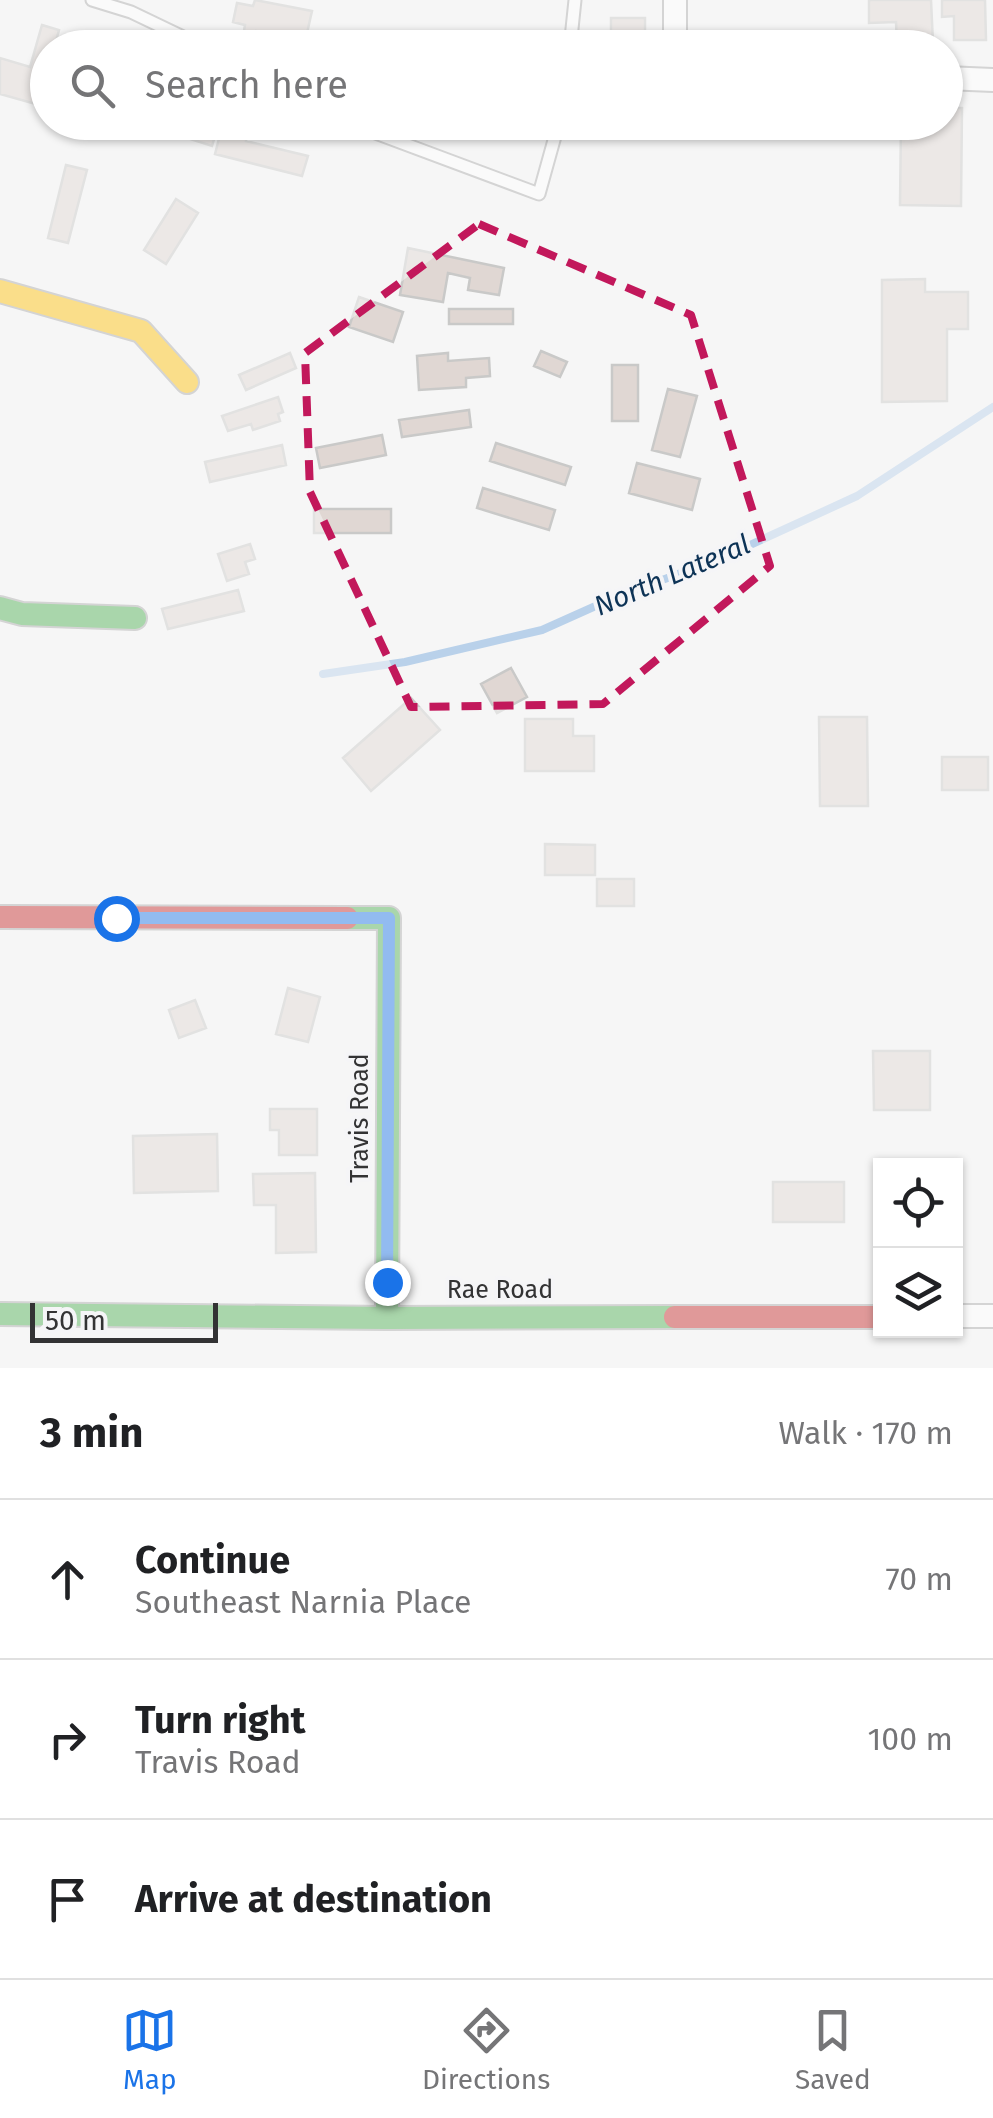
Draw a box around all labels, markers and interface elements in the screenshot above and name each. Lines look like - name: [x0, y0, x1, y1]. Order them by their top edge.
- search box: [30, 30, 963, 140]
- icon: search: [65, 58, 120, 113]
- text: Search here: [145, 62, 348, 108]
- water label: North Lateral: [589, 527, 755, 623]
- route start: [94, 896, 140, 942]
- street label: Travis Road: [345, 1053, 375, 1183]
- map controls: [873, 1158, 963, 1338]
- button: locate: [873, 1158, 963, 1248]
- button: layers: [873, 1248, 963, 1338]
- route end: [365, 1260, 411, 1306]
- street label: Rae Road: [447, 1275, 553, 1305]
- scale bar: [30, 1298, 218, 1342]
- text: 50 m: [45, 1304, 106, 1337]
- text: 3 min: [40, 1408, 143, 1458]
- text: Walk · 170 m: [779, 1414, 953, 1452]
- text: Continue: [135, 1537, 290, 1583]
- icon: ahead: [40, 1552, 95, 1607]
- text: 70 m: [885, 1560, 953, 1598]
- text: Southeast Narnia Place: [135, 1583, 472, 1621]
- text: Turn right: [135, 1697, 305, 1743]
- icon: right: [40, 1712, 95, 1767]
- text: 100 m: [868, 1720, 953, 1758]
- text: Travis Road: [135, 1743, 301, 1781]
- icon: arrive: [40, 1872, 95, 1927]
- text: Arrive at destination: [135, 1876, 492, 1922]
- tab: Map: [122, 2003, 177, 2096]
- tab: Directions: [422, 2003, 550, 2096]
- tab: Saved: [795, 2003, 871, 2096]

